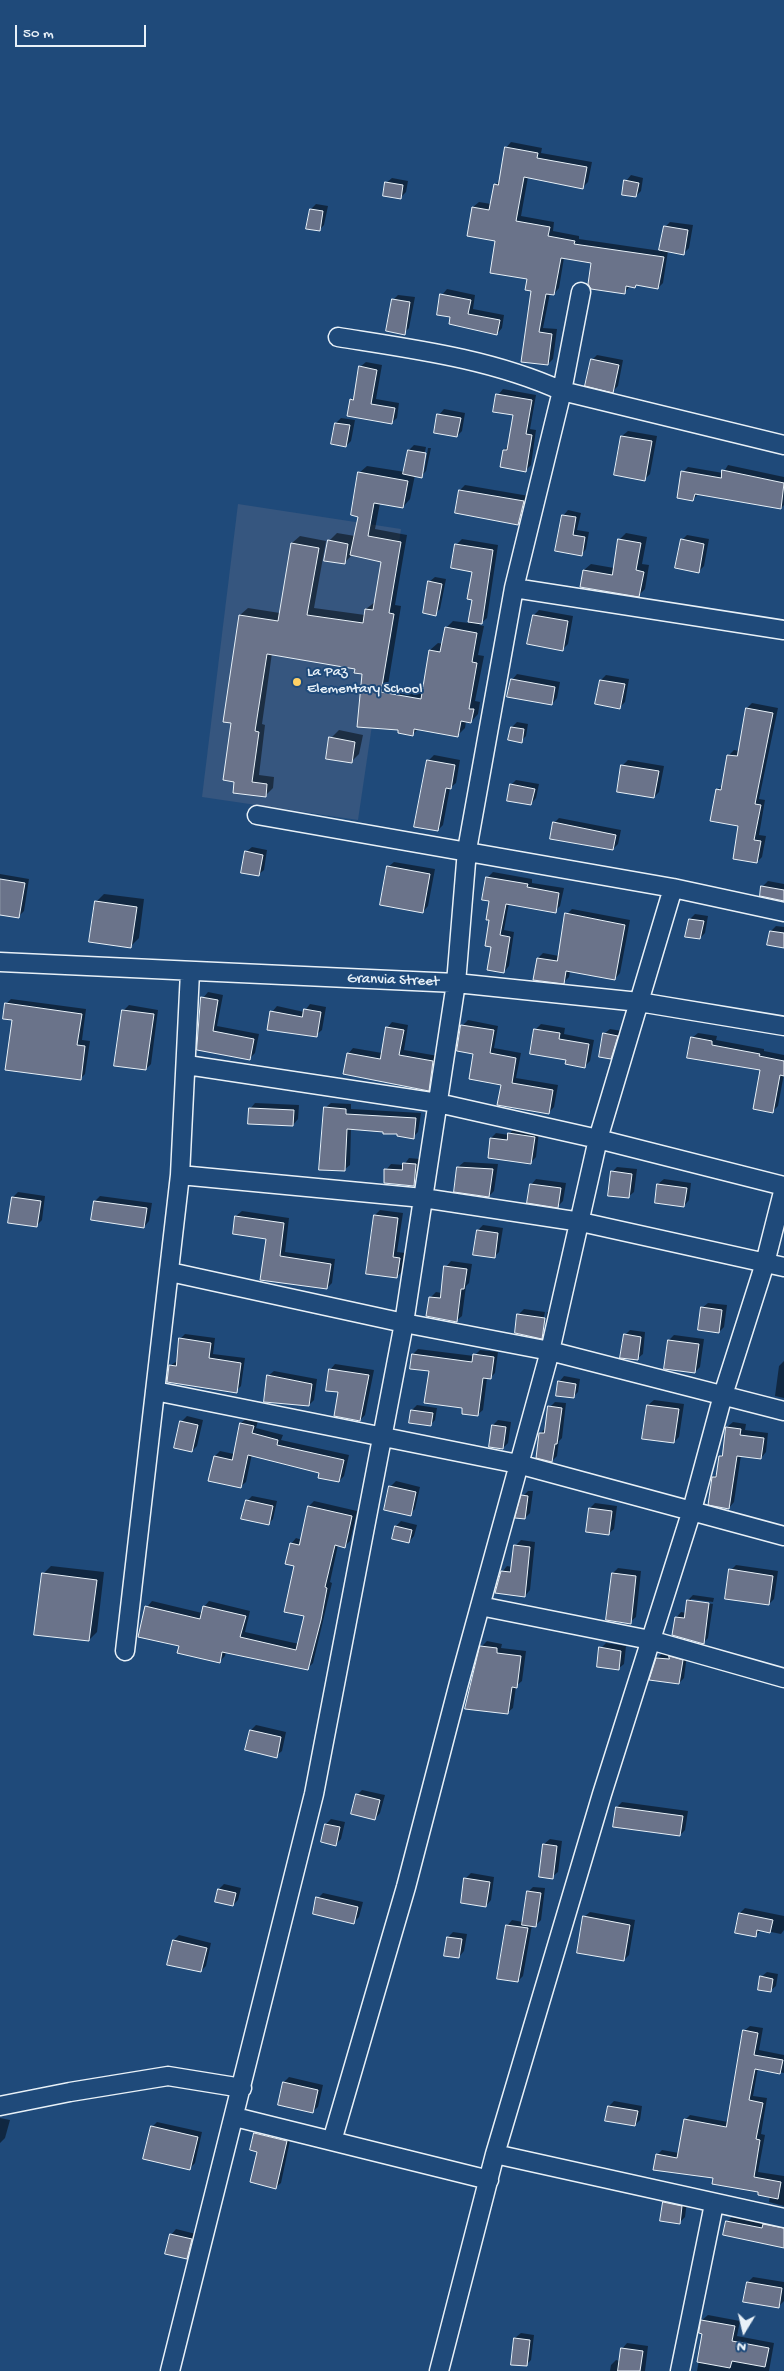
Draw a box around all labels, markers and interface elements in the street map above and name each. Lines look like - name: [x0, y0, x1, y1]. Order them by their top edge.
- scale bar: [18, 15, 149, 47]
- text: 50 m: [23, 25, 54, 43]
- place label: La Paz Elementary School: [307, 664, 423, 699]
- marker: La Paz Elementary School: [291, 676, 303, 688]
- street label: Granvia Street: [347, 970, 439, 992]
- north arrow: [719, 2306, 769, 2356]
- text: N: [736, 2337, 747, 2355]

